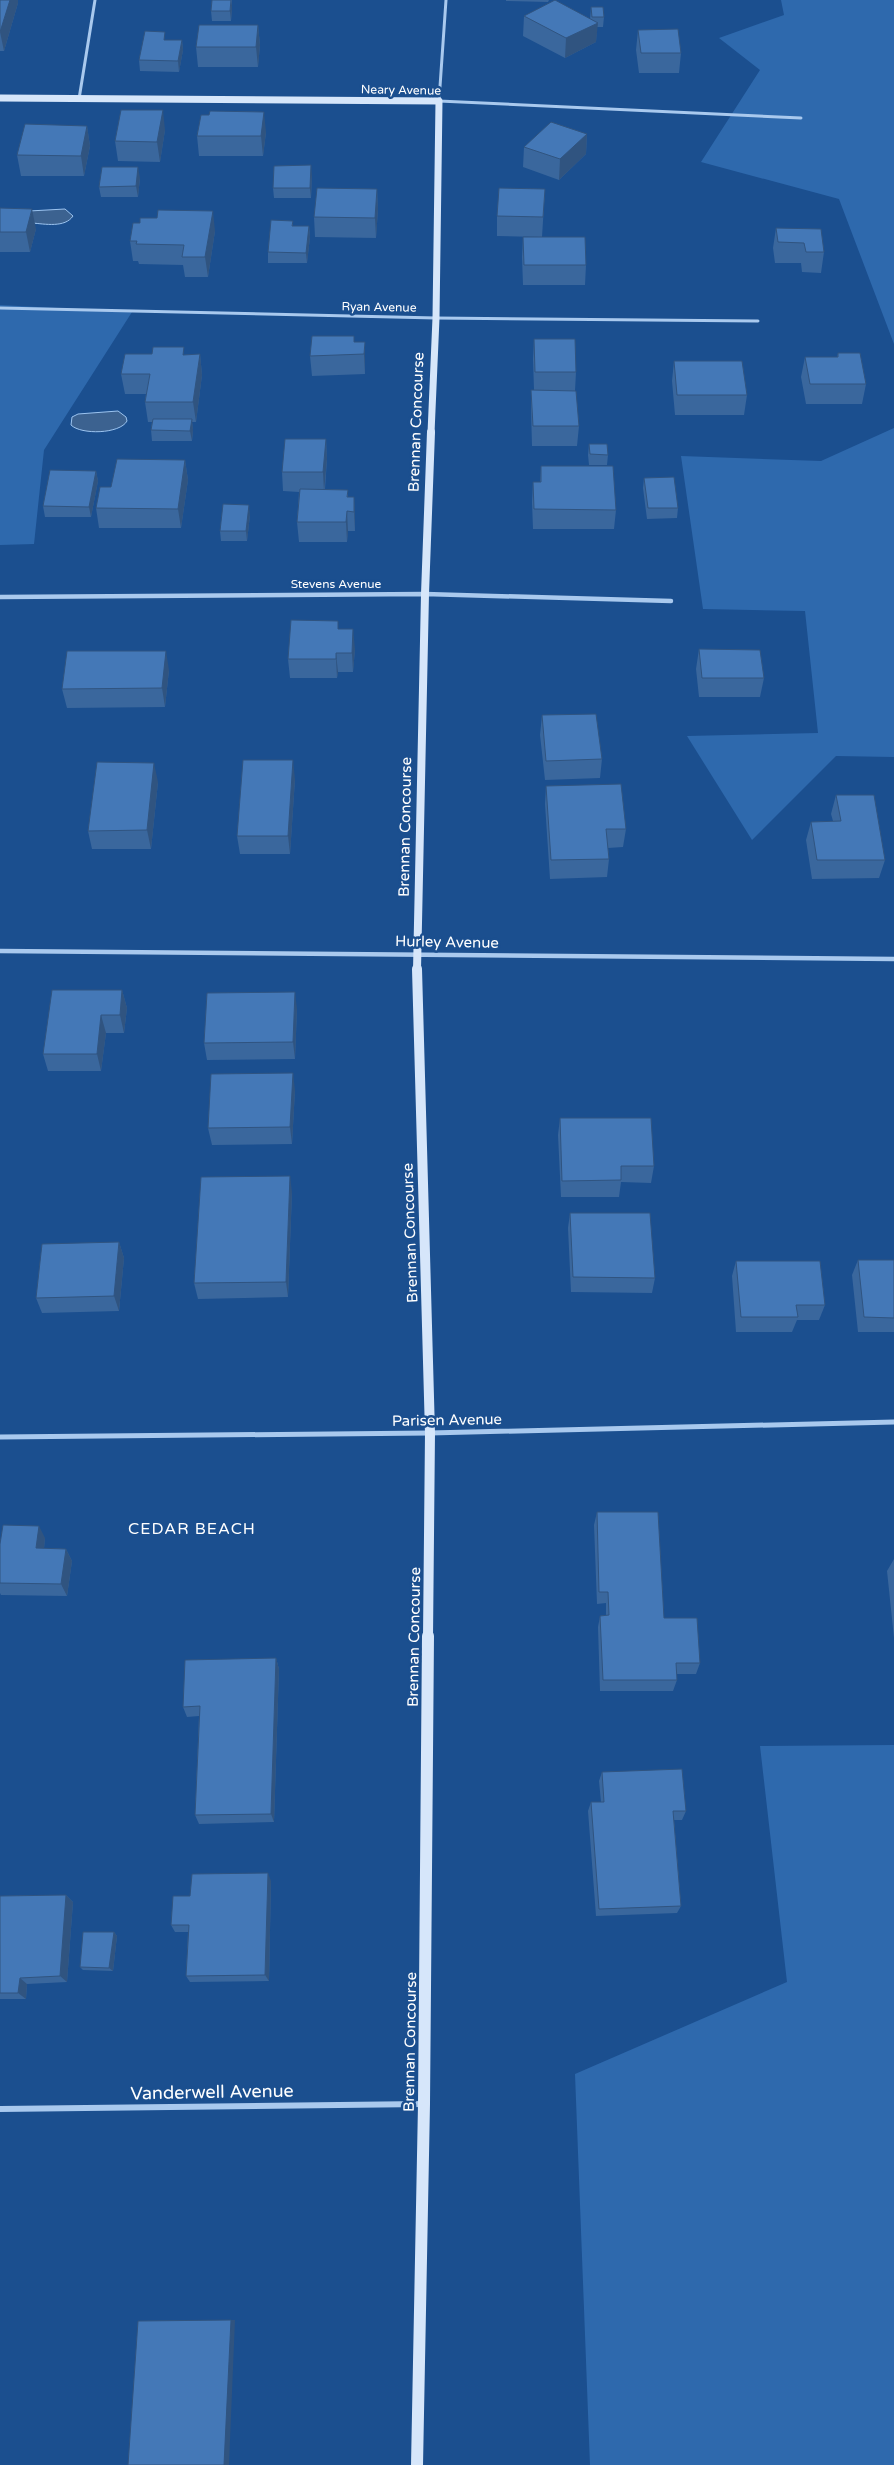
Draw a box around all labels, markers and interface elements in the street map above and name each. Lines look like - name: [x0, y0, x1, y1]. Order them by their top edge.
- street label: Neary Avenue: [361, 82, 441, 98]
- street label: Ryan Avenue: [341, 299, 417, 315]
- street label: Brennan Concourse: [405, 352, 427, 492]
- street label: Stevens Avenue: [291, 577, 381, 591]
- street label: Brennan Concourse: [395, 757, 415, 897]
- street label: Hurley Avenue: [395, 932, 499, 952]
- street label: Brennan Concourse: [399, 1163, 421, 1303]
- street label: Parisen Avenue: [392, 1410, 502, 1430]
- district label: CEDAR BEACH: [128, 1519, 256, 1539]
- street label: Brennan Concourse: [404, 1567, 424, 1707]
- street label: Brennan Concourse: [400, 1972, 420, 2112]
- street label: Vanderwell Avenue: [130, 2080, 294, 2104]

